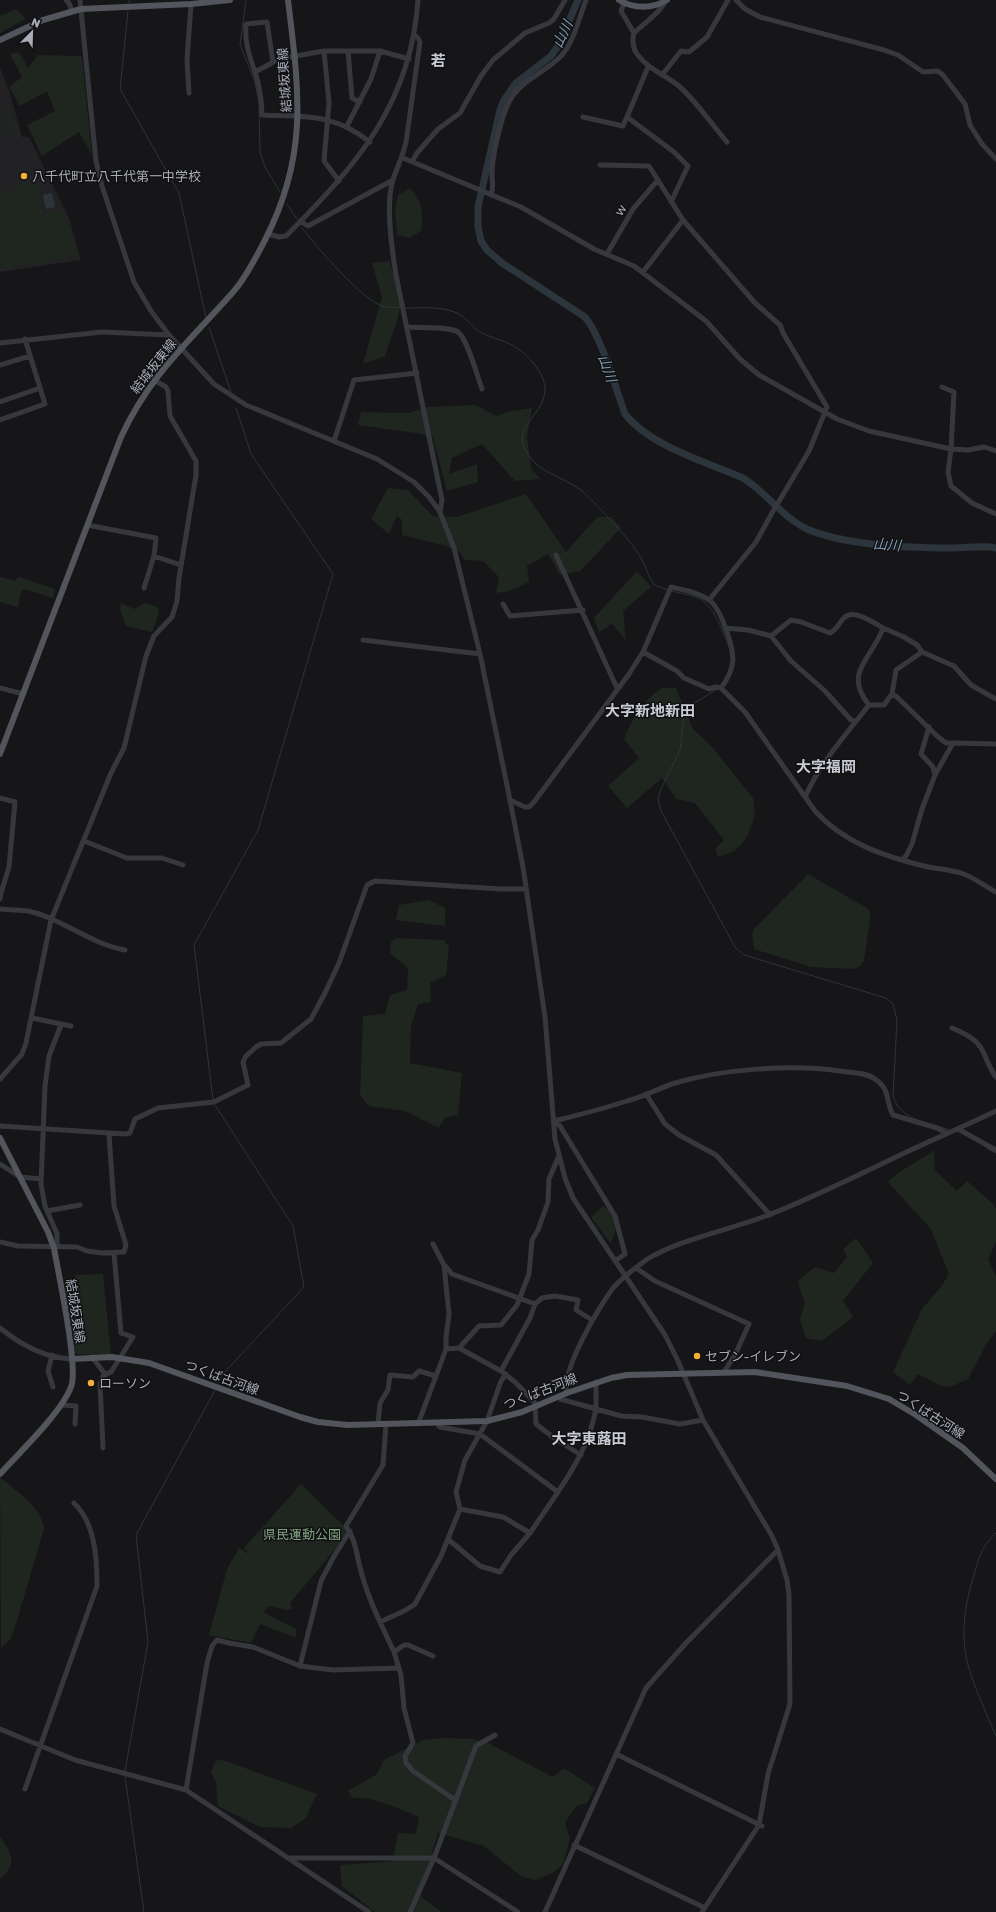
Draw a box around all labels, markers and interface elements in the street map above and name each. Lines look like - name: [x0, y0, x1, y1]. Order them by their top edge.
- north arrow: [12, 12, 52, 52]
- text: N: [30, 15, 42, 30]
- water label: 山川: [548, 16, 576, 50]
- street label: 結城坂東線: [274, 47, 294, 113]
- district label: 若: [430, 51, 446, 69]
- place label: 八千代町立八千代第一中学校: [32, 168, 201, 184]
- marker: 八千代町立八千代第一中学校: [19, 171, 29, 181]
- street label: w: [610, 201, 630, 219]
- street label: 結城坂東線: [127, 335, 179, 397]
- water label: 山川: [595, 352, 621, 386]
- water label: 山川: [872, 535, 904, 554]
- district label: 大字新地新田: [605, 701, 695, 719]
- district label: 大字福岡: [796, 757, 856, 775]
- street label: 結城坂東線: [63, 1278, 89, 1344]
- place label: セブン-イレブン: [705, 1348, 801, 1364]
- marker: セブン-イレブン: [692, 1351, 702, 1361]
- street label: つくば古河線: [183, 1356, 261, 1398]
- street label: つくば古河線: [501, 1370, 579, 1412]
- place label: ローソン: [99, 1375, 151, 1391]
- marker: ローソン: [86, 1378, 96, 1388]
- street label: つくば古河線: [894, 1386, 968, 1442]
- district label: 大字東蕗田: [551, 1429, 627, 1447]
- park label: 県民運動公園: [263, 1526, 341, 1542]

